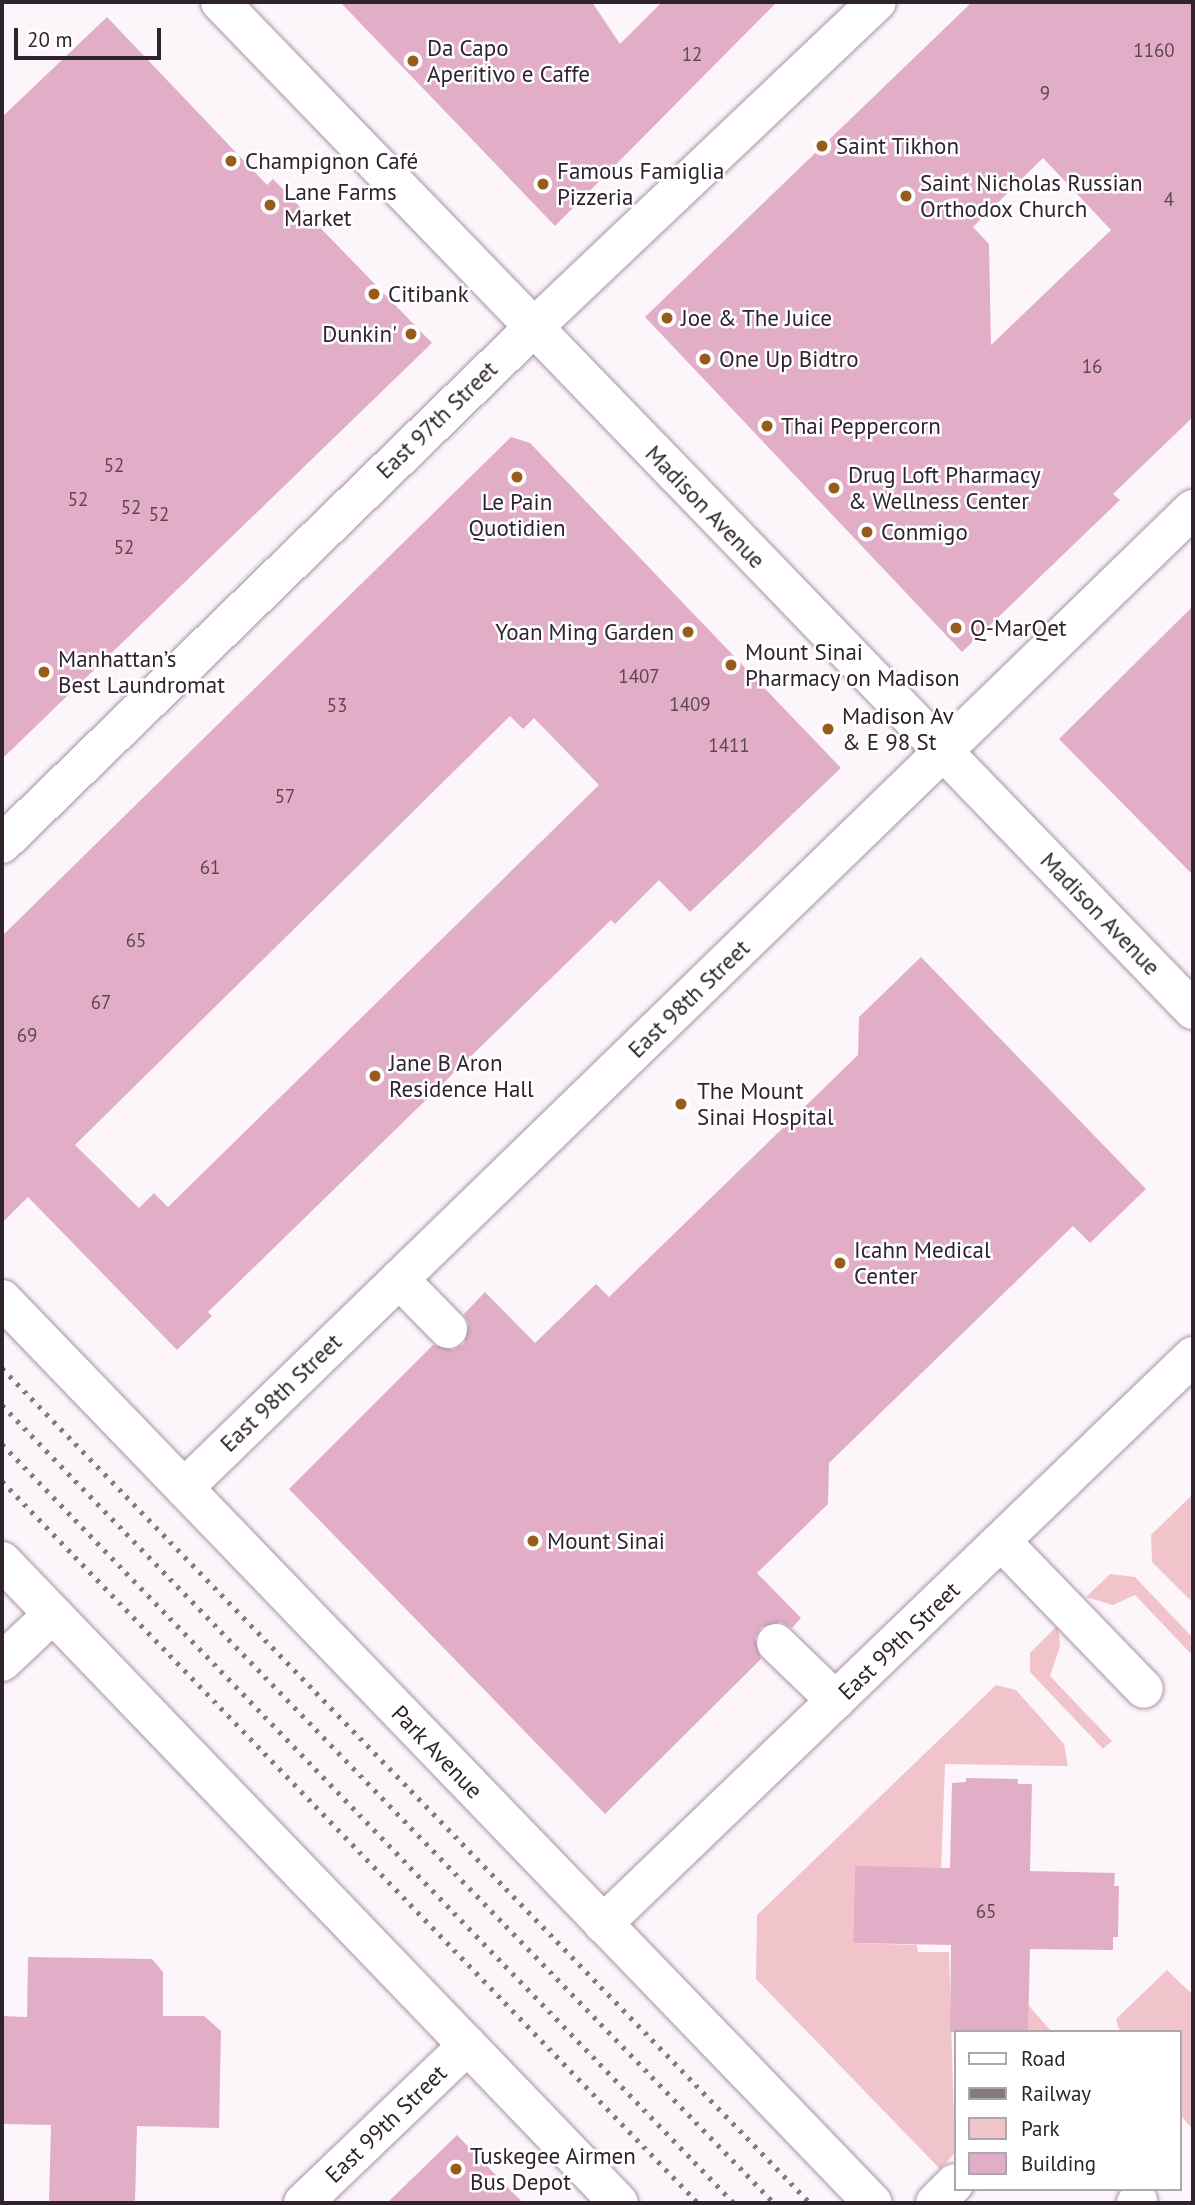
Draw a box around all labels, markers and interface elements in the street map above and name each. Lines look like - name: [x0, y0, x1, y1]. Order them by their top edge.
- scale bar: [18, 14, 164, 58]
- text: 20 m: [27, 26, 73, 53]
- place label: Da Capo Aperitivo e Caffe: [427, 34, 590, 88]
- house number: 1160: [1133, 40, 1175, 62]
- house number: 12: [682, 44, 702, 66]
- marker: Da Capo Aperitivo e Caffe: [405, 53, 421, 69]
- house number: 9: [1040, 83, 1050, 105]
- place label: Saint Tikhon: [836, 132, 960, 160]
- marker: Saint Tikhon: [814, 138, 830, 154]
- place label: Champignon Café: [245, 147, 418, 175]
- marker: Champignon Café: [223, 153, 239, 169]
- place label: Famous Famiglia Pizzeria: [557, 157, 724, 211]
- place label: Saint Nicholas Russian Orthodox Church: [920, 169, 1143, 223]
- marker: Famous Famiglia Pizzeria: [535, 176, 551, 192]
- place label: Lane Farms Market: [284, 178, 397, 232]
- marker: Saint Nicholas Russian Orthodox Church: [898, 188, 914, 204]
- house number: 4: [1164, 189, 1174, 211]
- marker: Lane Farms Market: [262, 197, 278, 213]
- place label: Citibank: [388, 280, 469, 308]
- marker: Citibank: [366, 286, 382, 302]
- place label: Joe & The Juice: [681, 304, 833, 332]
- marker: Joe & The Juice: [659, 310, 675, 326]
- place label: Dunkin': [322, 320, 397, 348]
- marker: Dunkin': [403, 326, 419, 342]
- place label: One Up Bidtro: [719, 345, 859, 373]
- marker: One Up Bidtro: [697, 351, 713, 367]
- street label: East 97th Street: [371, 355, 503, 485]
- house number: 16: [1082, 356, 1102, 378]
- place label: Thai Peppercorn: [781, 412, 941, 440]
- marker: Thai Peppercorn: [759, 418, 775, 434]
- street label: Madison Avenue: [639, 440, 771, 574]
- house number: 52: [104, 455, 124, 477]
- place label: Drug Loft Pharmacy & Wellness Center: [848, 461, 1041, 515]
- marker: Le Pain Quotidien: [509, 469, 525, 485]
- marker: Drug Loft Pharmacy & Wellness Center: [826, 480, 842, 496]
- place label: Le Pain Quotidien: [468, 488, 566, 542]
- house number: 52: [68, 489, 88, 511]
- house number: 52: [121, 497, 141, 519]
- house number: 52: [149, 504, 169, 526]
- place label: Conmigo: [881, 518, 968, 546]
- marker: Conmigo: [859, 524, 875, 540]
- house number: 52: [114, 537, 134, 559]
- place label: Q-MarQet: [970, 614, 1067, 642]
- place label: Yoan Ming Garden: [495, 618, 674, 646]
- marker: Q-MarQet: [948, 620, 964, 636]
- marker: Yoan Ming Garden: [680, 624, 696, 640]
- place label: Mount Sinai Pharmacy on Madison: [745, 638, 960, 692]
- place label: Manhattan’s Best Laundromat: [58, 645, 225, 699]
- marker: Mount Sinai Pharmacy on Madison: [723, 657, 739, 673]
- marker: Manhattan’s Best Laundromat: [36, 664, 52, 680]
- house number: 1407: [618, 666, 660, 688]
- house number: 1409: [669, 694, 711, 716]
- house number: 53: [327, 695, 347, 717]
- place label: Madison Av & E 98 St: [842, 702, 955, 756]
- marker: Madison Av & E 98 St: [820, 721, 836, 737]
- house number: 1411: [708, 735, 750, 757]
- house number: 57: [275, 786, 295, 808]
- street label: Madison Avenue: [1034, 847, 1166, 981]
- house number: 61: [200, 857, 220, 879]
- house number: 65: [126, 930, 146, 952]
- street label: East 98th Street: [623, 934, 755, 1064]
- house number: 67: [91, 992, 111, 1014]
- house number: 69: [17, 1025, 37, 1047]
- place label: Jane B Aron Residence Hall: [389, 1049, 534, 1103]
- marker: Jane B Aron Residence Hall: [367, 1068, 383, 1084]
- place label: The Mount Sinai Hospital: [697, 1077, 834, 1131]
- marker: The Mount Sinai Hospital: [671, 1094, 691, 1114]
- place label: Icahn Medical Center: [854, 1236, 991, 1290]
- marker: Icahn Medical Center: [832, 1255, 848, 1271]
- street label: East 98th Street: [215, 1328, 347, 1458]
- place label: Mount Sinai: [547, 1527, 665, 1555]
- marker: Mount Sinai: [525, 1533, 541, 1549]
- street label: East 99th Street: [833, 1576, 965, 1706]
- street label: Park Avenue: [385, 1699, 489, 1805]
- house number: 65: [976, 1901, 996, 1923]
- legend: [954, 2030, 1181, 2191]
- text: Road: [1021, 2045, 1065, 2072]
- street label: East 99th Street: [320, 2059, 452, 2189]
- text: Railway: [1021, 2080, 1091, 2107]
- text: Park: [1021, 2115, 1060, 2142]
- place label: Tuskegee Airmen Bus Depot: [470, 2142, 637, 2196]
- text: Building: [1021, 2150, 1096, 2177]
- marker: Tuskegee Airmen Bus Depot: [448, 2161, 464, 2177]

